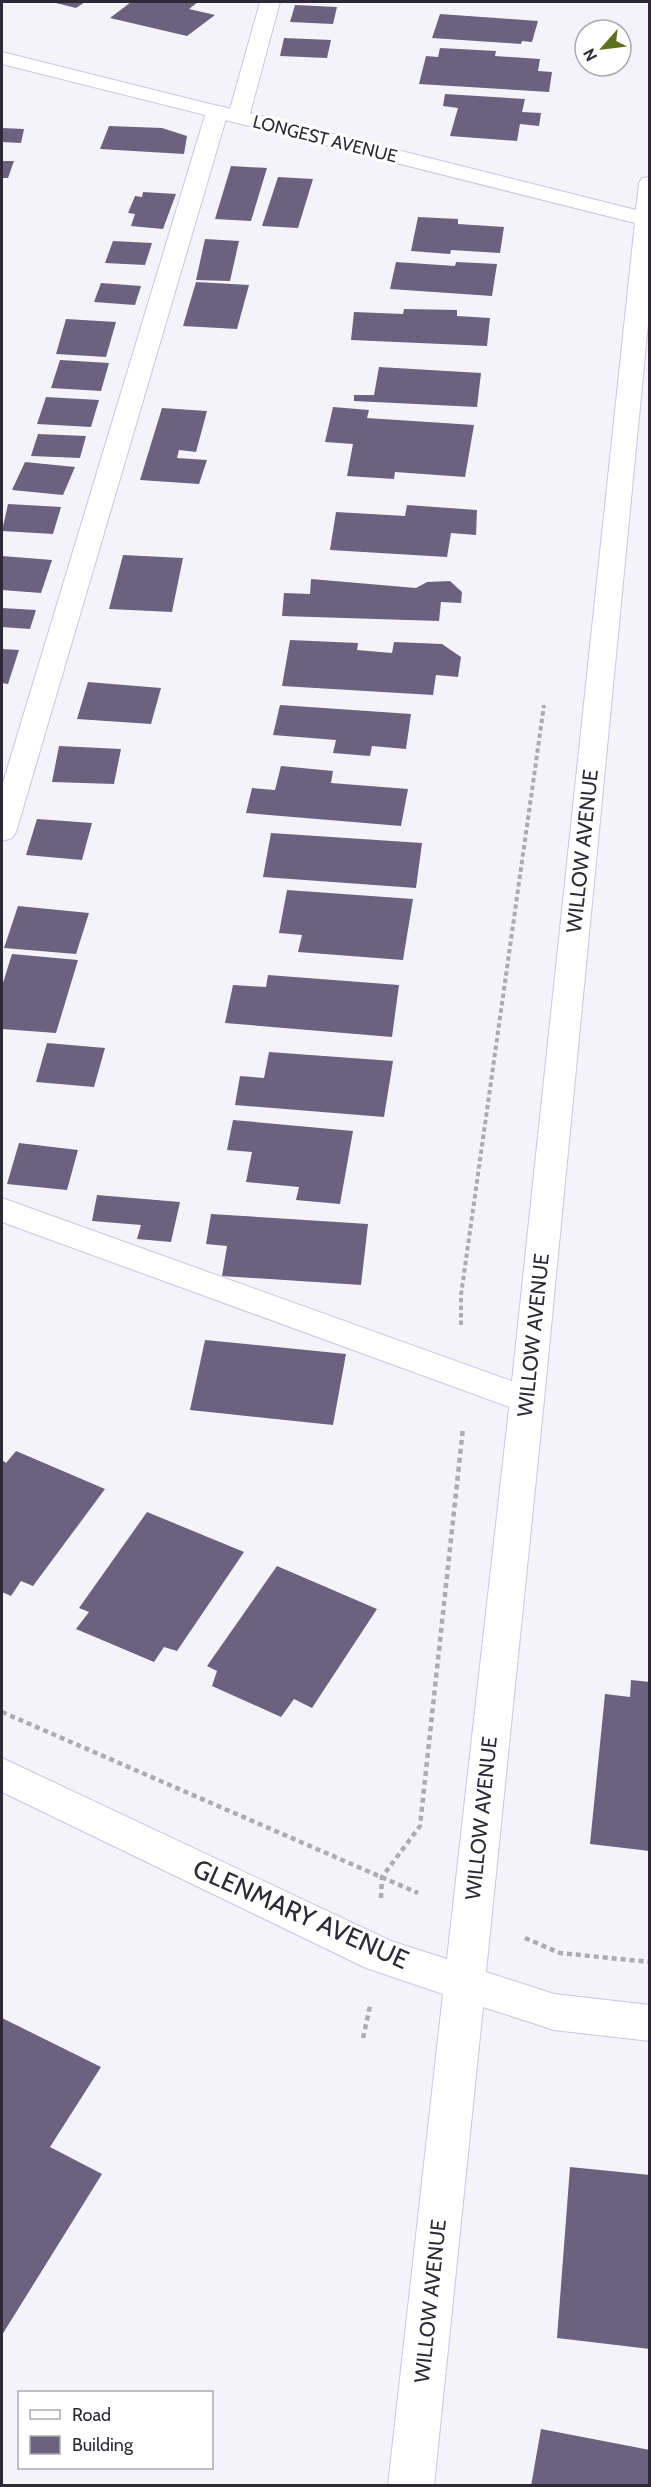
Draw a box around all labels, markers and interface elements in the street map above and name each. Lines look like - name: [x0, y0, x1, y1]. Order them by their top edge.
- north arrow: [573, 18, 633, 78]
- text: N: [579, 45, 601, 64]
- street label: LONGEST AVENUE: [250, 110, 400, 168]
- street label: WILLOW AVENUE: [561, 768, 603, 934]
- street label: WILLOW AVENUE: [512, 1252, 554, 1418]
- street label: WILLOW AVENUE: [460, 1735, 502, 1901]
- street label: GLENMARY AVENUE: [188, 1852, 414, 1976]
- street label: WILLOW AVENUE: [409, 2218, 451, 2384]
- legend: [18, 2391, 213, 2469]
- text: Road: [72, 2404, 111, 2426]
- text: Building: [72, 2434, 134, 2456]

